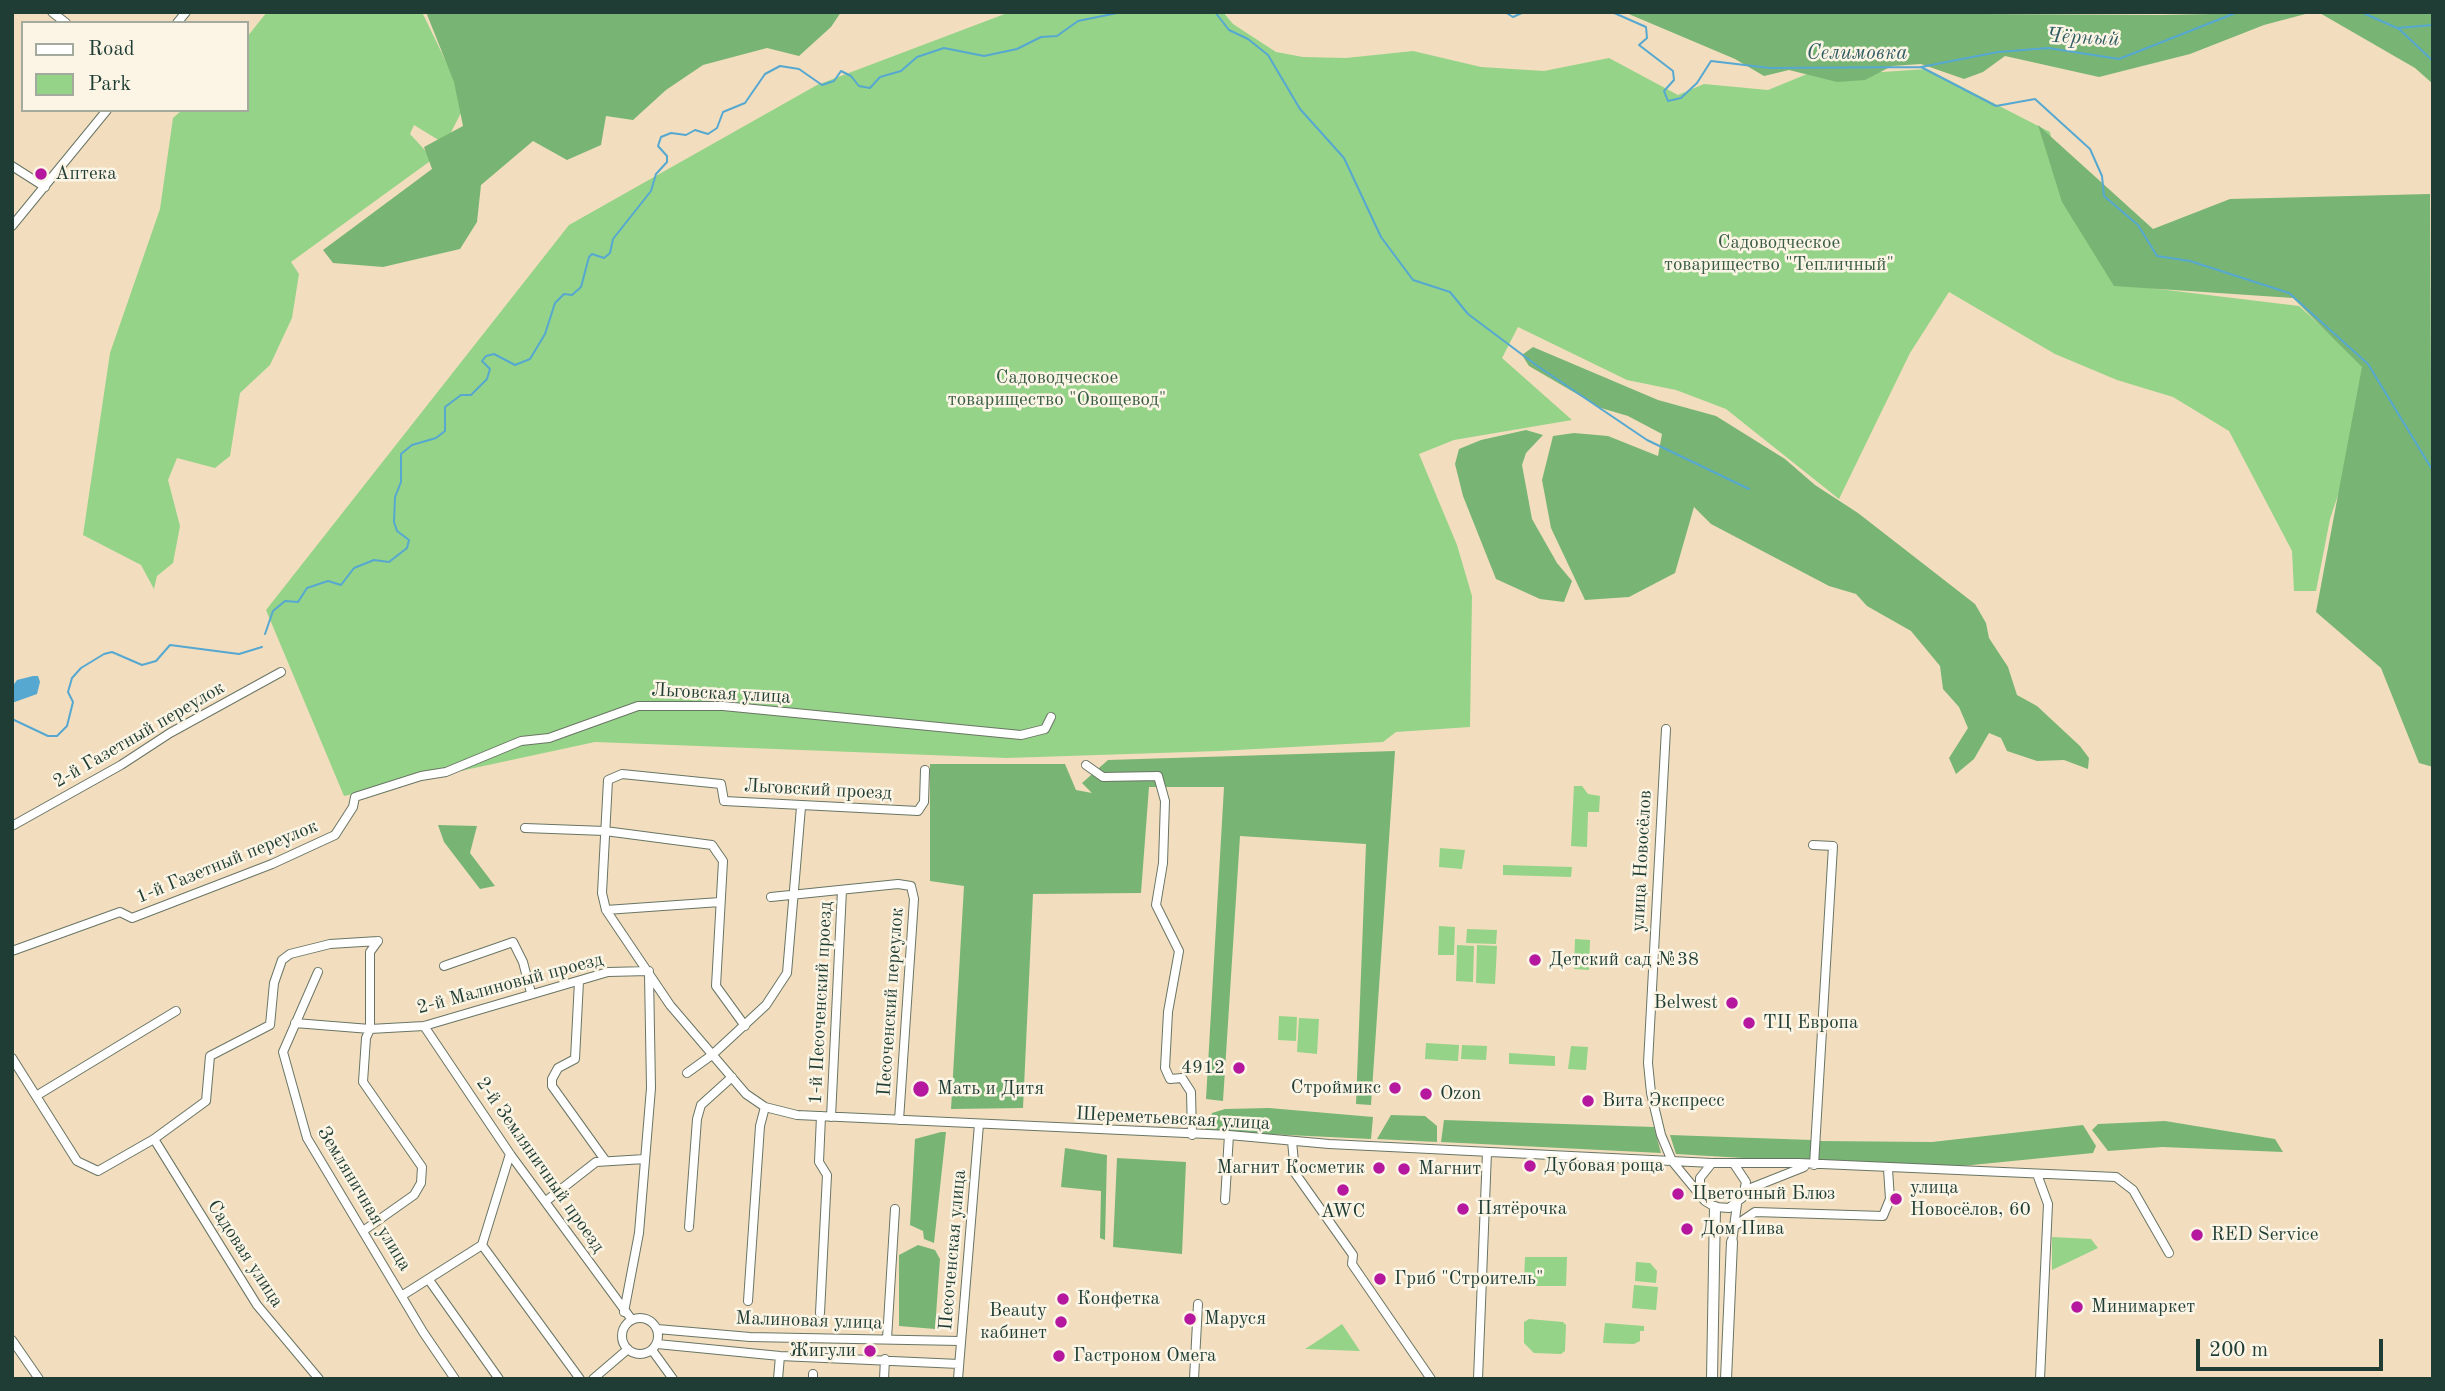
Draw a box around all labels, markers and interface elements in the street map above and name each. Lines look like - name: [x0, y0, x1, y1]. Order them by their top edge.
- legend: [21, 21, 248, 112]
- water label: Чёрный: [2046, 23, 2120, 53]
- text: Road: [88, 39, 135, 60]
- water label: Селимовка: [1806, 40, 1908, 66]
- text: Park: [88, 74, 131, 95]
- place label: Аптека: [55, 163, 117, 185]
- marker: Аптека: [33, 166, 49, 182]
- park label: Садоводческое товарищество "Тепличный": [1664, 232, 1894, 276]
- park label: Садоводческое товарищество "Овощевод": [948, 367, 1166, 411]
- street label: 2-й Газетный переулок: [49, 677, 229, 793]
- street label: Льговская улица: [651, 679, 791, 709]
- street label: Льговский проезд: [743, 775, 893, 805]
- street label: улица Новосёлов: [1627, 789, 1657, 933]
- street label: 1-й Газетный переулок: [133, 815, 321, 909]
- street label: 1-й Песоченский проезд: [804, 901, 838, 1105]
- street label: Песоченский переулок: [873, 907, 909, 1097]
- street label: 2-й Малиновый проезд: [414, 948, 606, 1020]
- place label: Детский сад №38: [1549, 949, 1699, 971]
- marker: Детский сад №38: [1527, 952, 1543, 968]
- place label: Belwest: [1654, 992, 1718, 1014]
- marker: Belwest: [1724, 995, 1740, 1011]
- place label: ТЦ Европа: [1763, 1012, 1858, 1034]
- marker: ТЦ Европа: [1741, 1015, 1757, 1031]
- place label: 4912: [1181, 1057, 1225, 1079]
- marker: 4912: [1231, 1060, 1247, 1076]
- street label: 2-й Земляничный проезд: [471, 1073, 609, 1257]
- place label: Строймикс: [1291, 1077, 1381, 1099]
- place label: Мать и Дитя: [937, 1078, 1044, 1100]
- marker: Мать и Дитя: [911, 1079, 931, 1099]
- marker: Строймикс: [1387, 1080, 1403, 1096]
- place label: Ozon: [1440, 1083, 1481, 1105]
- marker: Ozon: [1418, 1086, 1434, 1102]
- place label: Вита Экспресс: [1602, 1090, 1725, 1112]
- marker: Вита Экспресс: [1580, 1093, 1596, 1109]
- street label: Шереметьевская улица: [1075, 1103, 1271, 1135]
- street label: Земляничная улица: [312, 1123, 416, 1275]
- place label: Дубовая роща: [1544, 1155, 1664, 1177]
- place label: Магнит Косметик: [1217, 1157, 1365, 1179]
- place label: Магнит: [1418, 1158, 1481, 1180]
- marker: Дубовая роща: [1522, 1158, 1538, 1174]
- marker: Магнит Косметик: [1371, 1160, 1387, 1176]
- marker: Магнит: [1396, 1161, 1412, 1177]
- street label: Песоченская улица: [935, 1169, 971, 1331]
- place label: улица Новосёлов, 60: [1910, 1177, 2031, 1221]
- marker: AWC: [1335, 1182, 1351, 1198]
- place label: Цветочный Блюз: [1692, 1183, 1835, 1205]
- marker: Цветочный Блюз: [1670, 1186, 1686, 1202]
- marker: улица Новосёлов, 60: [1888, 1191, 1904, 1207]
- street label: Садовая улица: [202, 1196, 288, 1312]
- place label: Пятёрочка: [1477, 1198, 1567, 1220]
- place label: AWC: [1321, 1201, 1365, 1223]
- marker: Пятёрочка: [1455, 1201, 1471, 1217]
- place label: Дом Пива: [1701, 1218, 1784, 1240]
- marker: Дом Пива: [1679, 1221, 1695, 1237]
- place label: RED Service: [2211, 1224, 2318, 1246]
- marker: RED Service: [2189, 1227, 2205, 1243]
- place label: Гриб "Строитель": [1394, 1268, 1543, 1290]
- marker: Гриб "Строитель": [1372, 1271, 1388, 1287]
- place label: Конфетка: [1077, 1288, 1160, 1310]
- marker: Конфетка: [1055, 1291, 1071, 1307]
- place label: Минимаркет: [2091, 1296, 2195, 1318]
- marker: Минимаркет: [2069, 1299, 2085, 1315]
- place label: Beauty кабинет: [980, 1300, 1047, 1344]
- street label: Малиновая улица: [735, 1307, 883, 1335]
- place label: Маруся: [1204, 1308, 1266, 1330]
- marker: Маруся: [1182, 1311, 1198, 1327]
- marker: Beauty кабинет: [1053, 1314, 1069, 1330]
- scale bar: [2200, 1324, 2387, 1368]
- place label: Жигули: [790, 1340, 856, 1362]
- text: 200 m: [2209, 1340, 2268, 1361]
- marker: Жигули: [862, 1343, 878, 1359]
- place label: Гастроном Омега: [1073, 1345, 1216, 1367]
- marker: Гастроном Омега: [1051, 1348, 1067, 1364]

